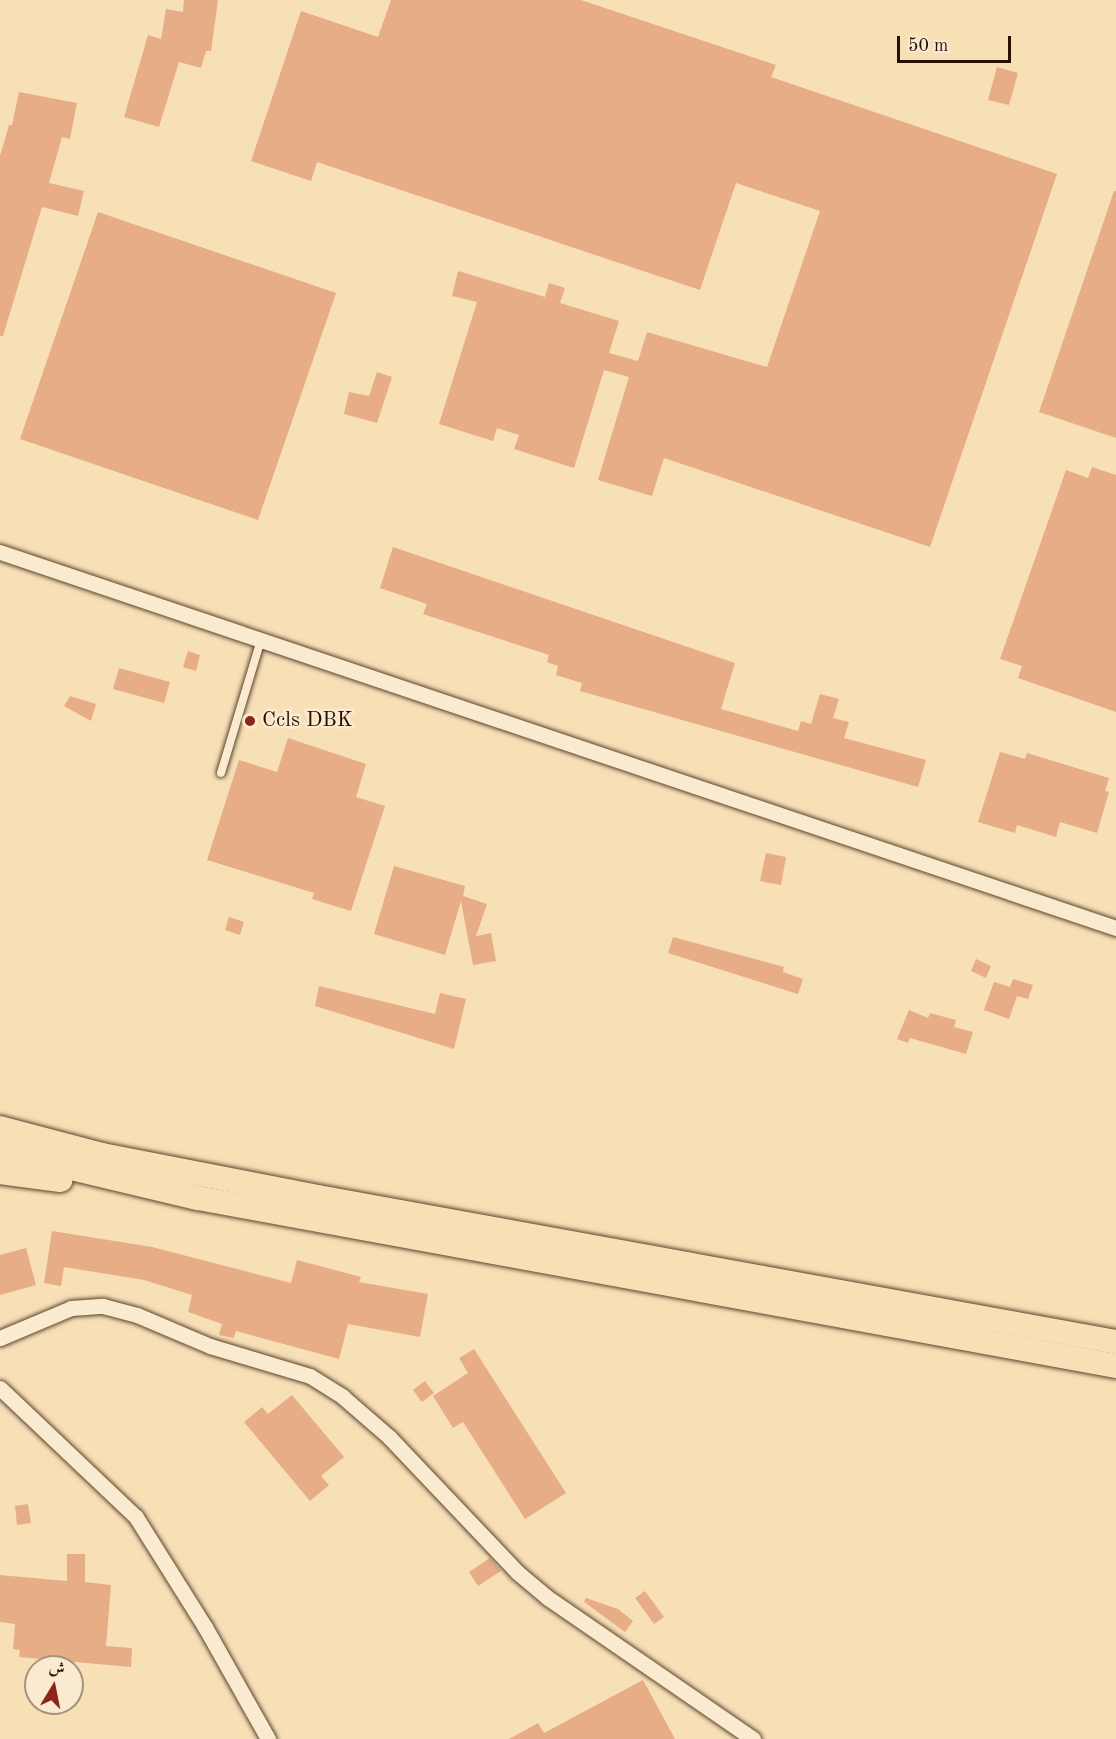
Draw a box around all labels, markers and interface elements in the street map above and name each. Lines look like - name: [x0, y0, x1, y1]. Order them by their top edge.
- scale bar: [900, 24, 1014, 62]
- text: 50 m: [908, 37, 948, 55]
- place label: Ccls DBK: [262, 708, 353, 734]
- marker: Ccls DBK: [243, 714, 257, 728]
- north arrow: [24, 1655, 84, 1715]
- text: ش: [48, 1660, 66, 1678]

